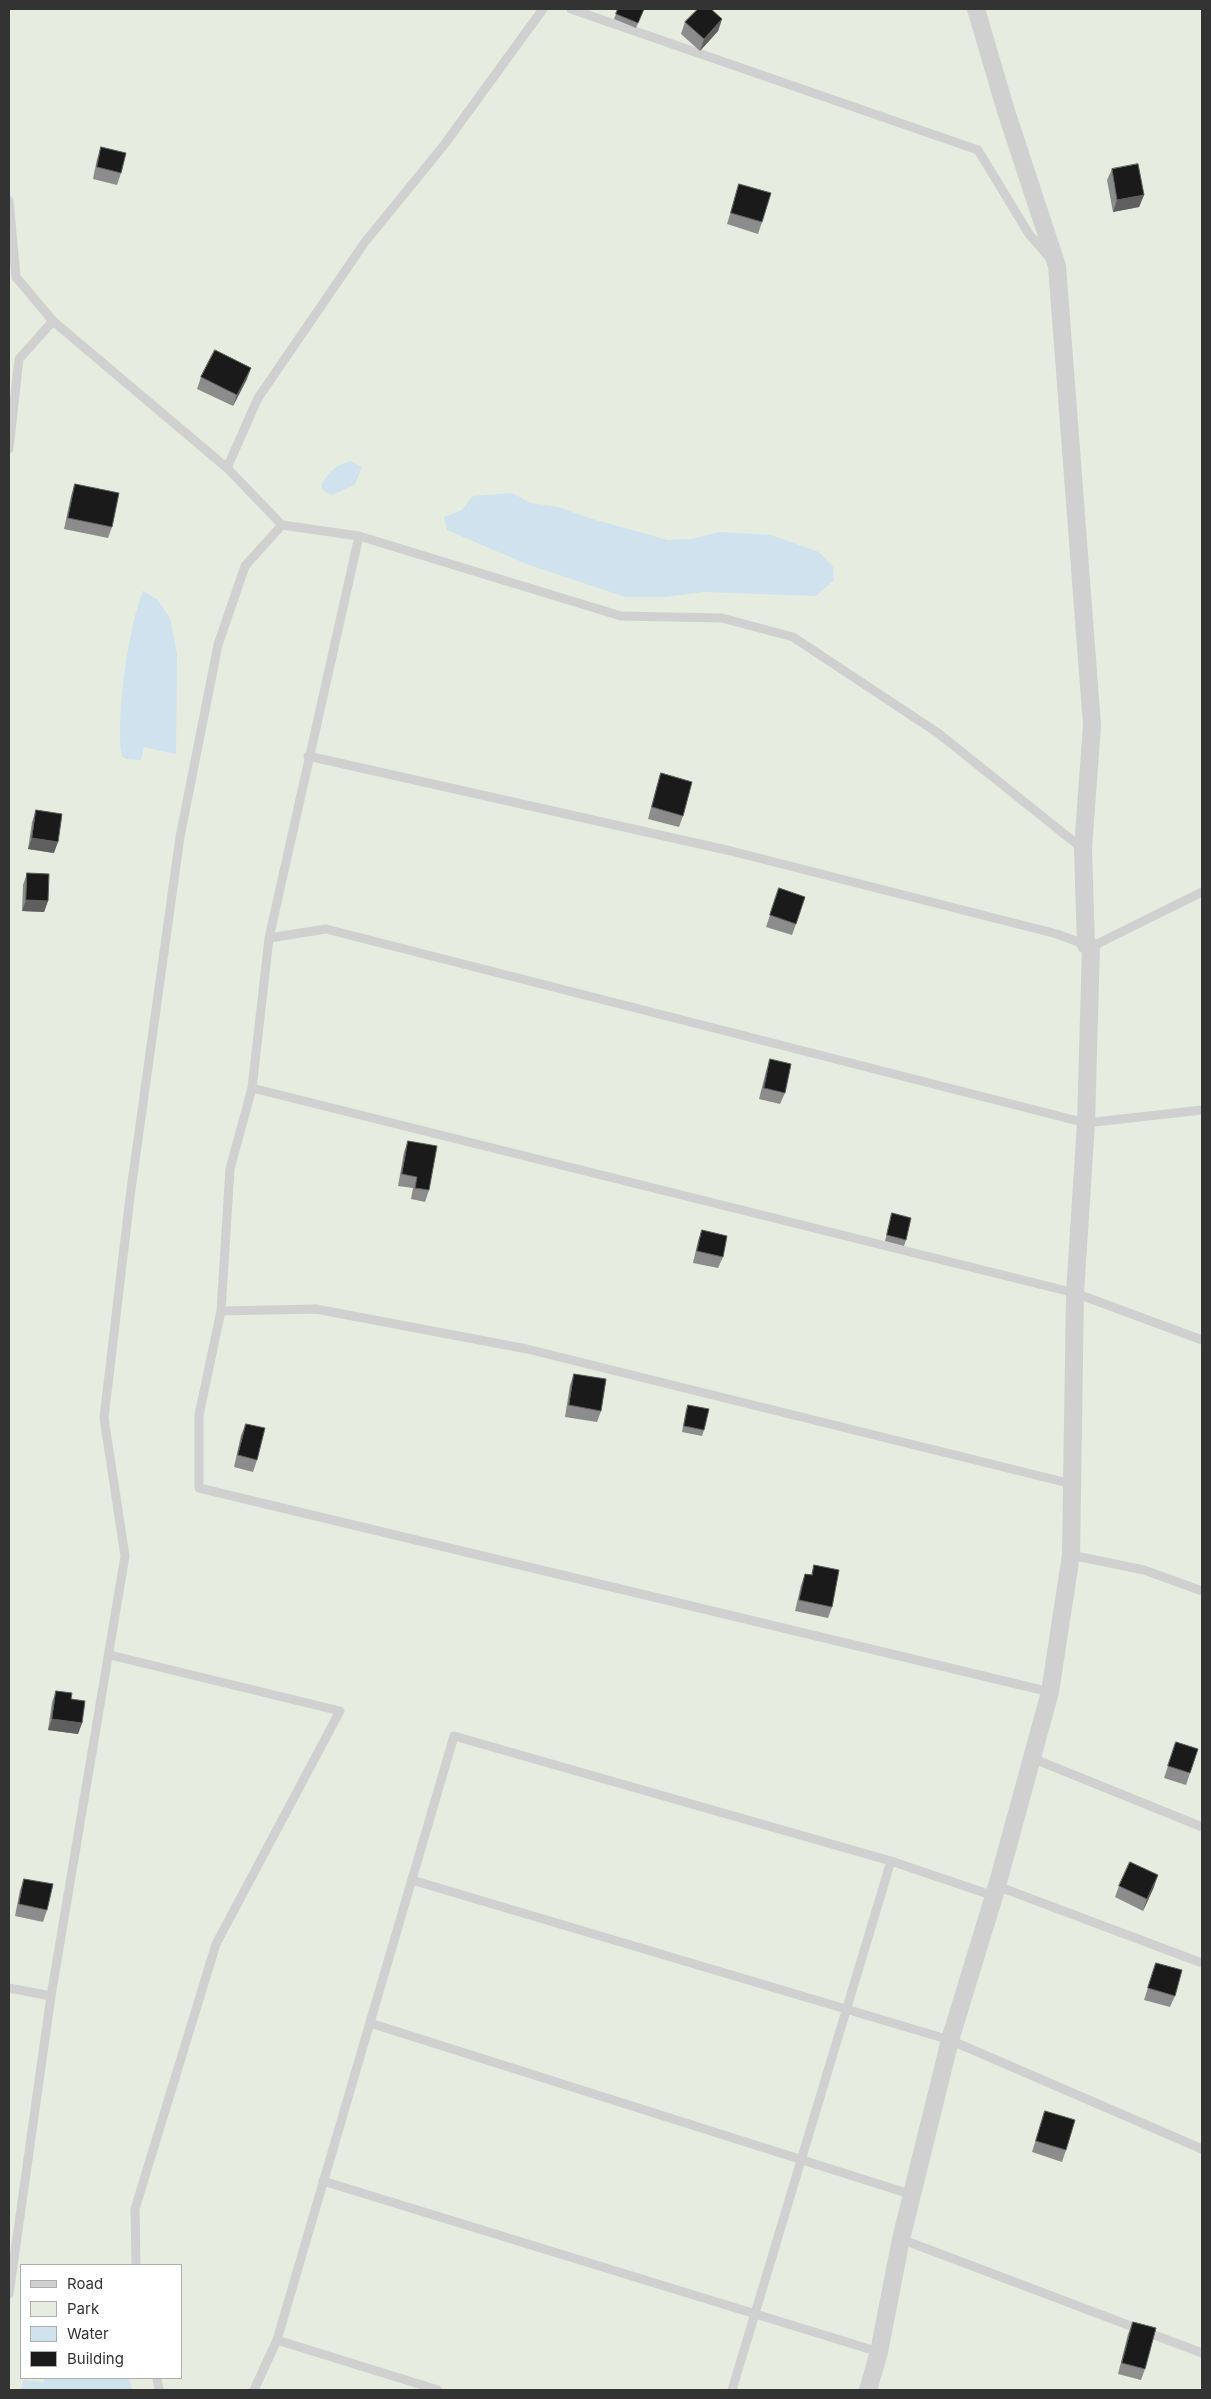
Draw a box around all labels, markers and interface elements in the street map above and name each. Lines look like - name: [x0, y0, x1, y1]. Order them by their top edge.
- legend: [20, 2264, 182, 2379]
- text: Road: [67, 2274, 103, 2293]
- text: Park: [67, 2299, 99, 2318]
- text: Water: [67, 2324, 109, 2343]
- text: Building: [67, 2349, 124, 2368]

